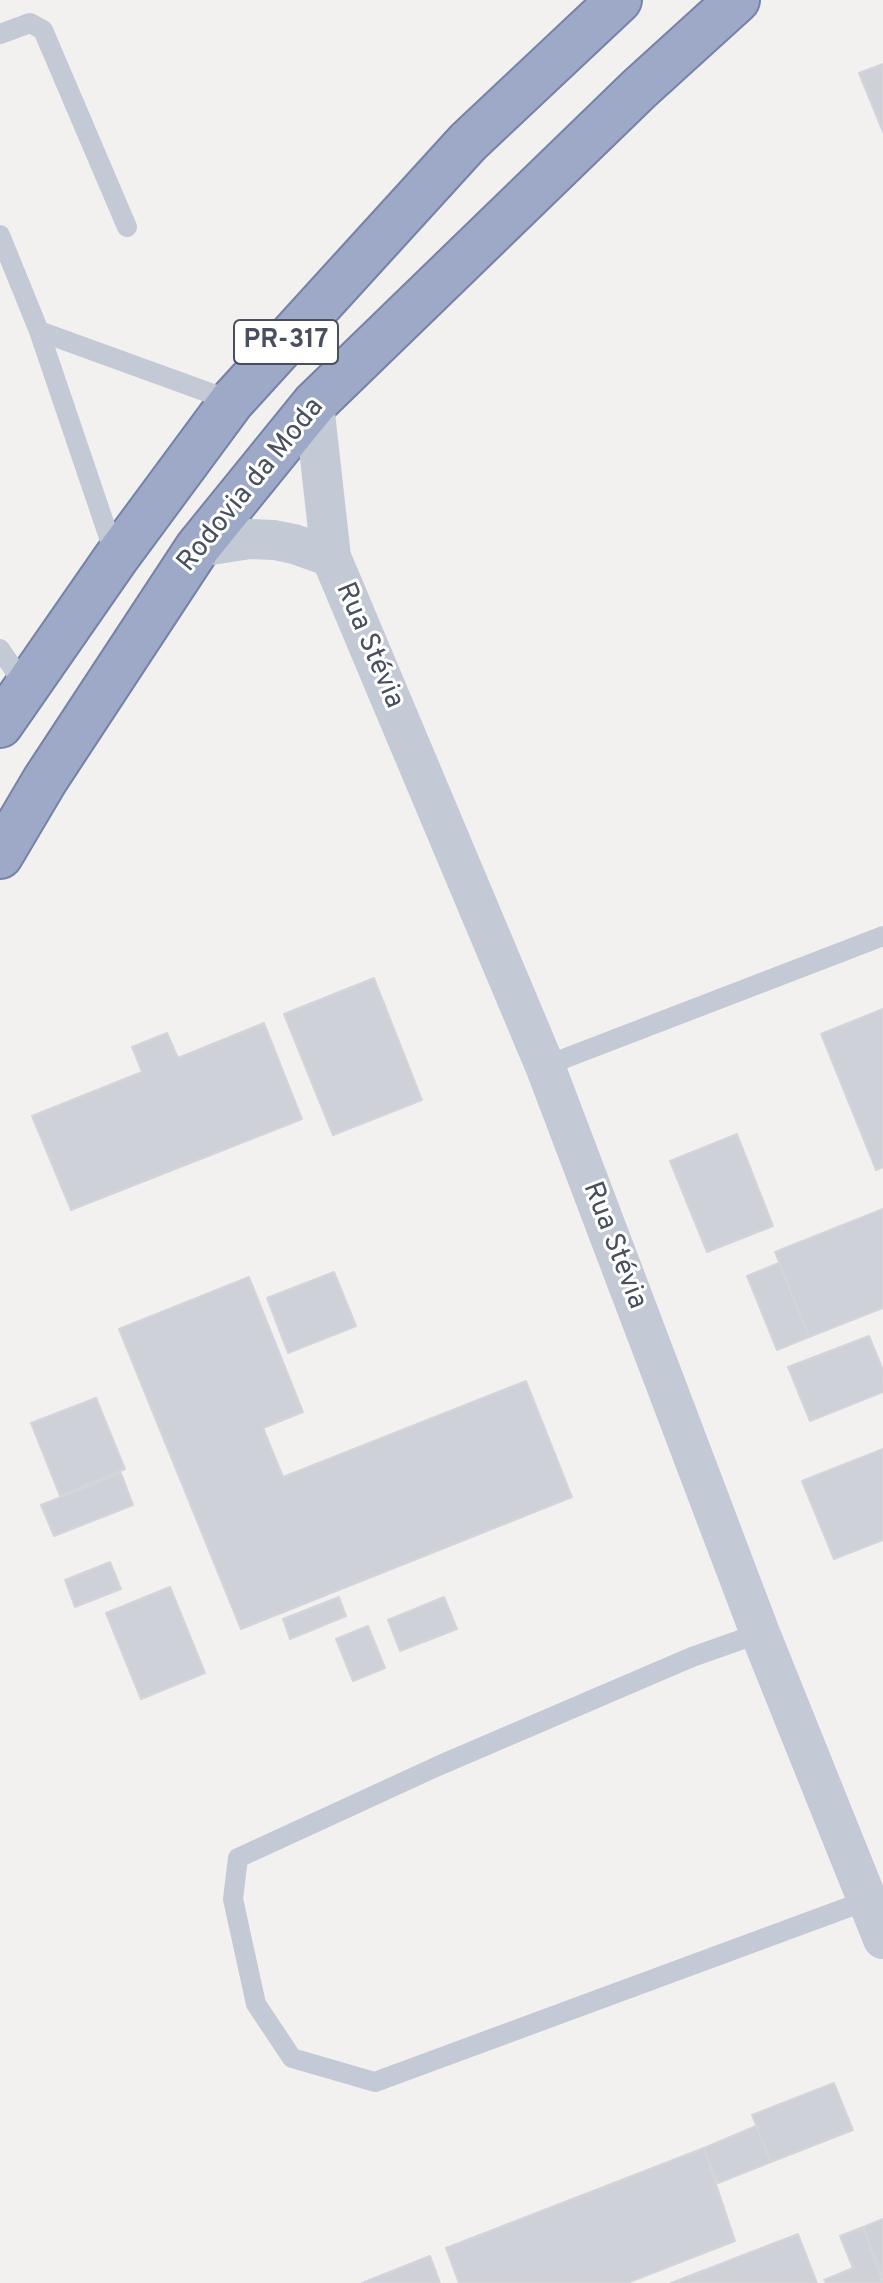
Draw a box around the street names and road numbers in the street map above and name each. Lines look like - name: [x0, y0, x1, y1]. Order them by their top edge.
- road number: PR-317: [234, 320, 338, 364]
- street label: Rodovia da Moda: [172, 392, 332, 580]
- street label: Rua Stévia: [326, 578, 410, 714]
- street label: Rua Stévia: [573, 1178, 653, 1314]

